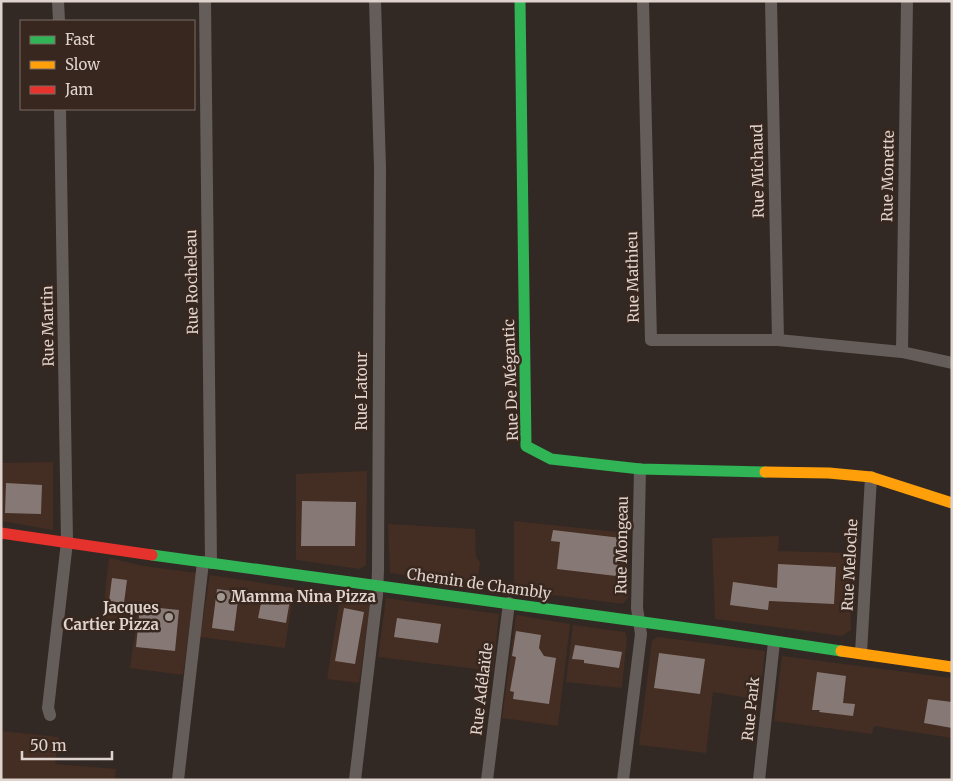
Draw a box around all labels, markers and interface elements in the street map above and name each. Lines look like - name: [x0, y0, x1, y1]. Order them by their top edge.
- legend: [20, 20, 195, 110]
- text: Fast: [65, 30, 95, 49]
- text: Slow: [65, 55, 100, 74]
- text: Jam: [64, 80, 93, 99]
- street label: Rue Michaud: [747, 124, 768, 218]
- street label: Rue Monette: [877, 130, 898, 222]
- street label: Rue Rocheleau: [181, 229, 202, 335]
- street label: Rue Mathieu: [622, 231, 643, 323]
- street label: Rue Martin: [37, 285, 58, 367]
- street label: Rue De Mégantic: [499, 318, 522, 441]
- street label: Rue Latour: [352, 351, 371, 431]
- street label: Rue Mongeau: [611, 496, 632, 594]
- street label: Rue Meloche: [838, 518, 861, 612]
- street label: Chemin de Chambly: [406, 564, 553, 603]
- place label: Mamma Nina Pizza: [231, 587, 377, 606]
- marker: Mamma Nina Pizza: [215, 591, 227, 603]
- place label: Jacques Cartier Pizza: [64, 598, 160, 634]
- marker: Jacques Cartier Pizza: [163, 611, 175, 623]
- street label: Rue Adélaïde: [466, 641, 497, 736]
- street label: Rue Park: [738, 675, 763, 742]
- scale bar: [22, 728, 112, 760]
- text: 50 m: [30, 736, 67, 755]

